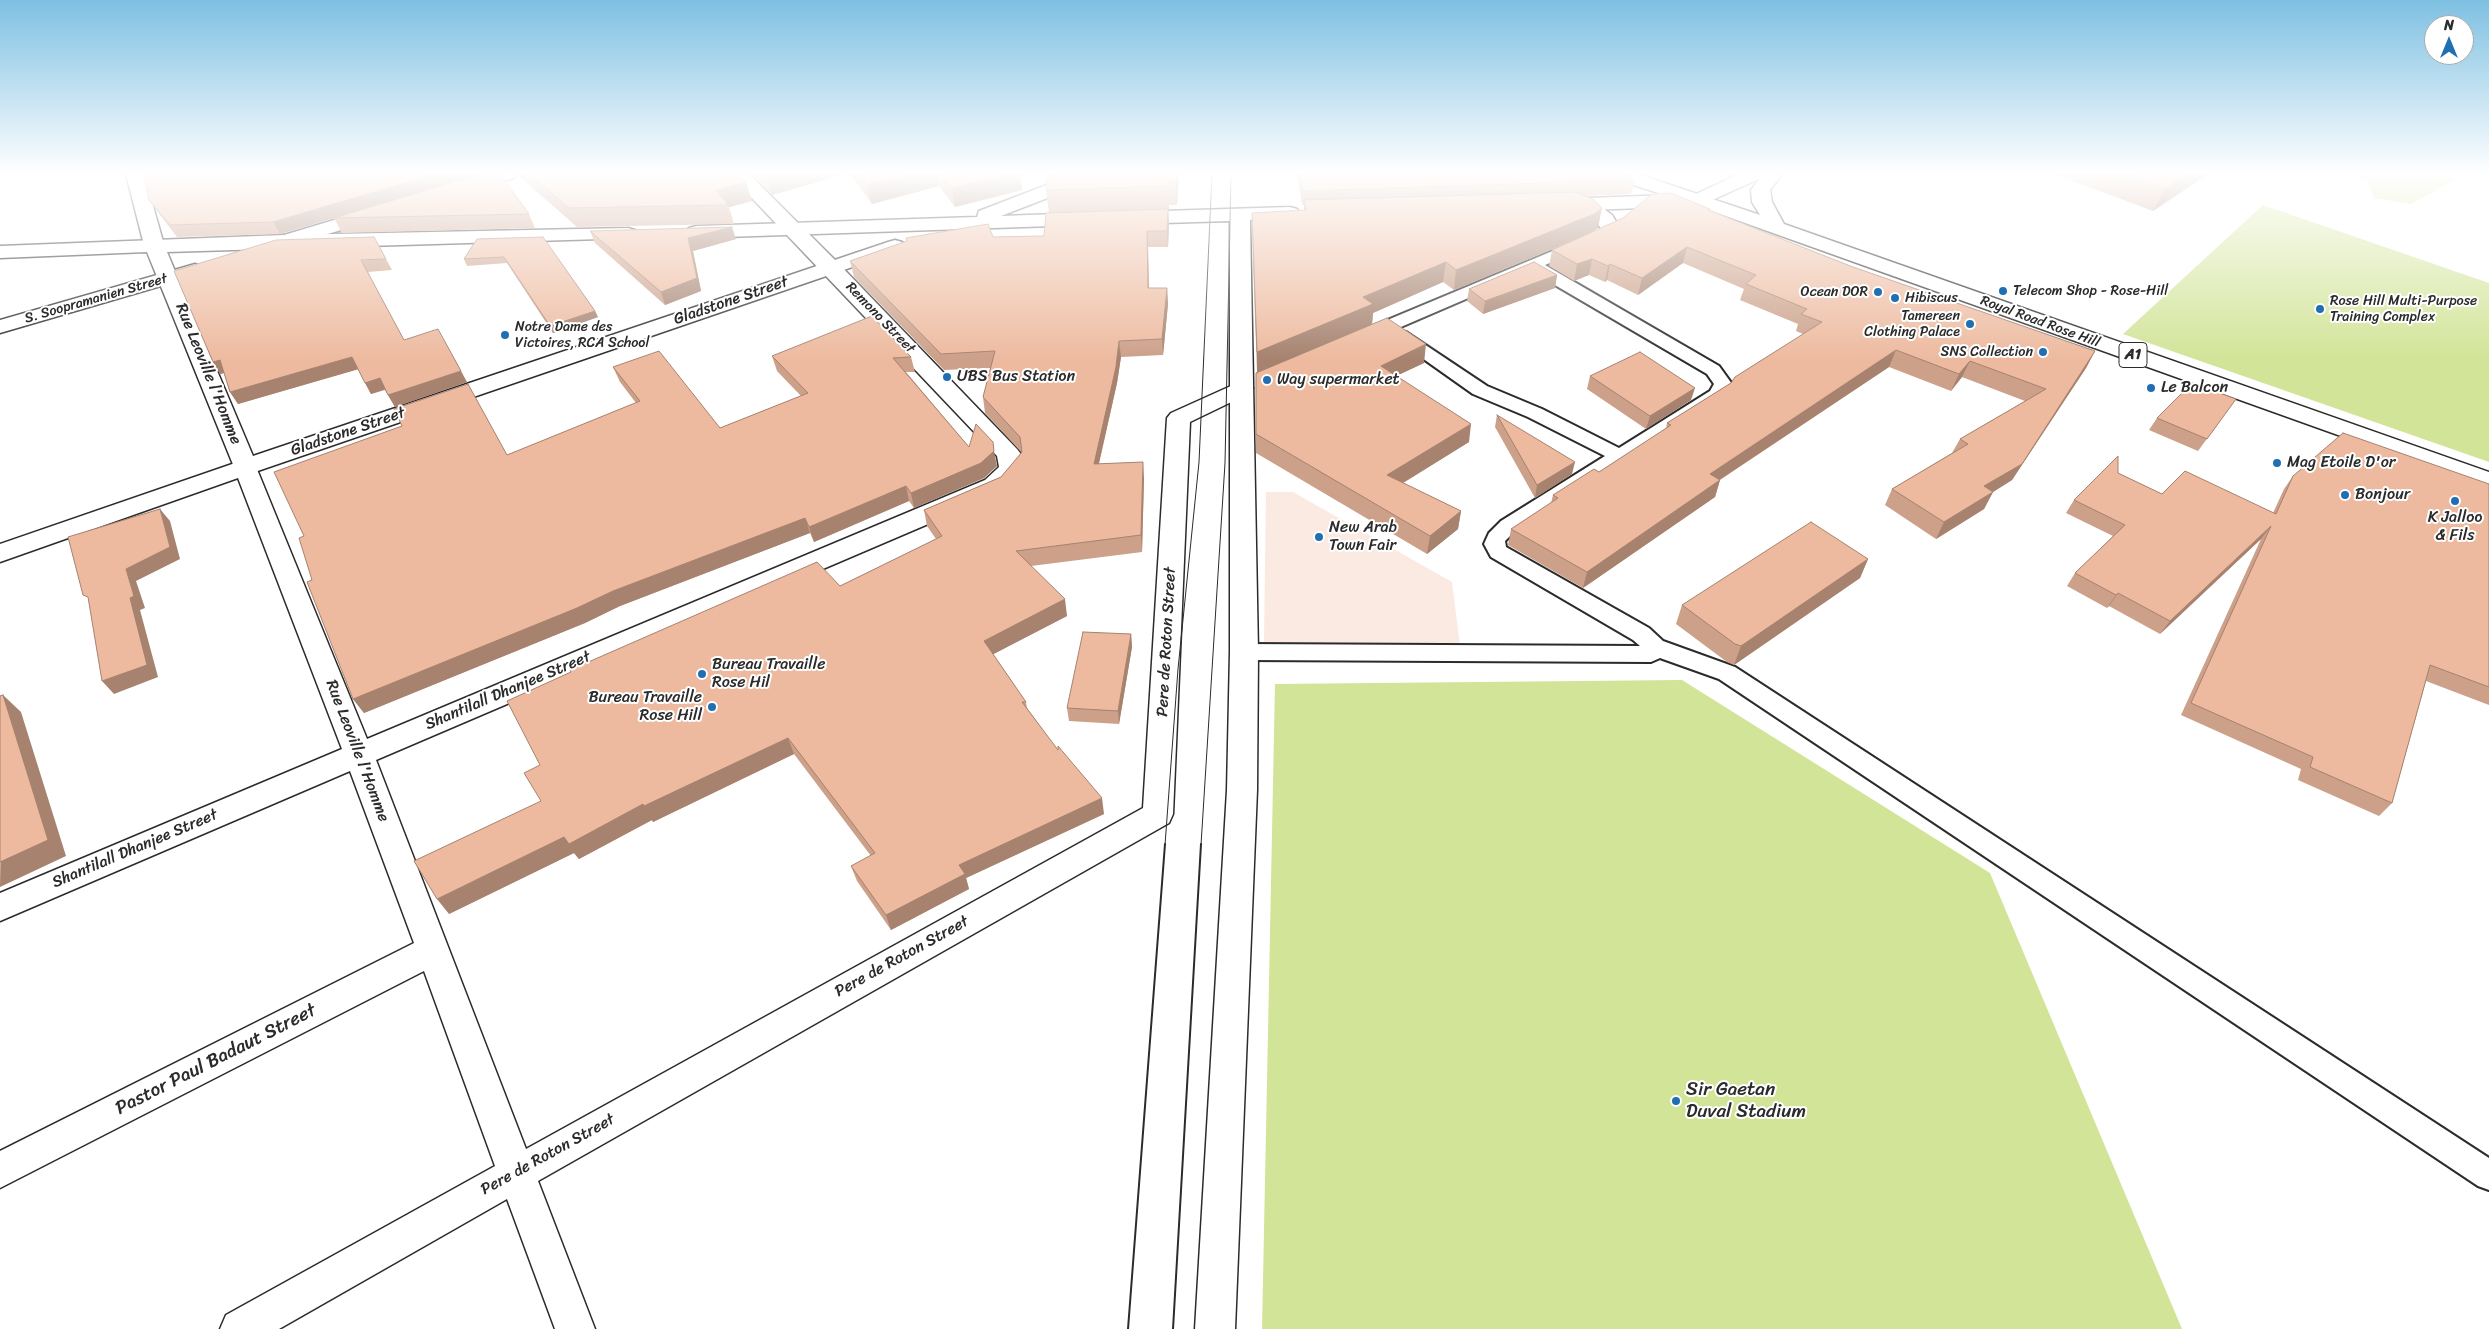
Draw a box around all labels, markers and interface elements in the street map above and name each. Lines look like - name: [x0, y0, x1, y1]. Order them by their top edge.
- text: N: [2444, 13, 2454, 38]
- north arrow: [2424, 15, 2474, 65]
- street label: S. Soopramanien Street: [23, 271, 169, 327]
- street label: Gladstone Street: [671, 272, 791, 330]
- street label: Remono Street: [842, 279, 918, 357]
- place label: Telecom Shop - Rose-Hill: [2013, 283, 2168, 299]
- place label: Ocean DOR: [1801, 284, 1868, 300]
- marker: Telecom Shop - Rose-Hill: [1997, 285, 2009, 297]
- marker: Ocean DOR: [1872, 286, 1884, 298]
- place label: Hibiscus: [1905, 290, 1958, 306]
- marker: Hibiscus: [1889, 292, 1901, 304]
- street label: Royal Road Rose Hill: [1978, 293, 2102, 351]
- place label: Rose Hill Multi-Purpose Training Complex: [2330, 293, 2477, 326]
- street label: Rue Leoville l'Homme: [171, 301, 245, 447]
- marker: Rose Hill Multi-Purpose Training Complex: [2314, 303, 2326, 315]
- place label: Tamereen Clothing Palace: [1864, 308, 1960, 341]
- marker: Tamereen Clothing Palace: [1964, 318, 1976, 330]
- place label: Notre Dame des Victoires, RCA School: [515, 319, 649, 352]
- marker: Notre Dame des Victoires, RCA School: [499, 329, 511, 341]
- road number: A1: [2119, 342, 2147, 368]
- place label: SNS Collection: [1941, 344, 2033, 360]
- marker: SNS Collection: [2037, 346, 2049, 358]
- place label: UBS Bus Station: [957, 367, 1075, 387]
- place label: Way supermarket: [1277, 370, 1400, 390]
- marker: UBS Bus Station: [941, 371, 953, 383]
- marker: Way supermarket: [1261, 374, 1273, 386]
- place label: Le Balcon: [2161, 378, 2228, 398]
- marker: Le Balcon: [2145, 382, 2157, 394]
- street label: Gladstone Street: [288, 403, 408, 461]
- place label: Mag Etoile D'or: [2287, 453, 2395, 473]
- marker: Mag Etoile D'or: [2271, 457, 2283, 469]
- place label: Bonjour: [2355, 485, 2410, 505]
- marker: Bonjour: [2339, 489, 2351, 501]
- marker: K Jalloo & Fils: [2449, 495, 2461, 507]
- place label: K Jalloo & Fils: [2428, 508, 2482, 546]
- place label: New Arab Town Fair: [1329, 518, 1397, 556]
- marker: New Arab Town Fair: [1313, 531, 1325, 543]
- street label: Pere de Roton Street: [1153, 567, 1181, 717]
- street label: Shantilall Dhanjee Street: [422, 647, 594, 735]
- place label: Bureau Travaille Rose Hil: [712, 655, 826, 693]
- marker: Bureau Travaille Rose Hil: [696, 668, 708, 680]
- street label: Rue Leoville l'Homme: [321, 677, 393, 825]
- place label: Bureau Travaille Rose Hill: [588, 688, 702, 726]
- marker: Bureau Travaille Rose Hill: [706, 701, 718, 713]
- street label: Shantilall Dhanjee Street: [49, 805, 221, 893]
- street label: Pere de Roton Street: [832, 912, 972, 1002]
- street label: Pastor Paul Badaut Street: [112, 999, 320, 1121]
- place label: Sir Gaetan Duval Stadium: [1686, 1079, 1806, 1123]
- marker: Sir Gaetan Duval Stadium: [1670, 1095, 1682, 1107]
- street label: Pere de Roton Street: [478, 1110, 618, 1200]

